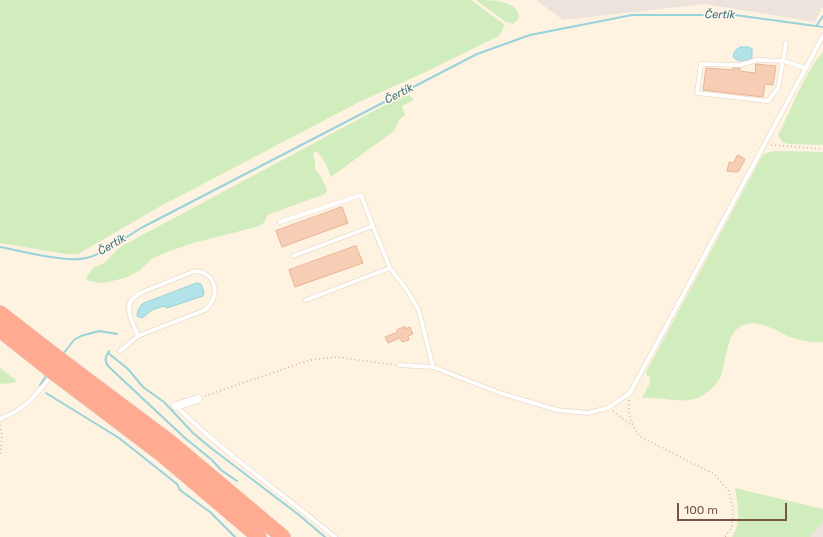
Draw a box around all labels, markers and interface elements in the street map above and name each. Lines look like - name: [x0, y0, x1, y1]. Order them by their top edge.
- water label: Čertík: [705, 8, 735, 22]
- water label: Čertík: [383, 81, 415, 107]
- water label: Čertík: [96, 232, 128, 258]
- scale bar: [679, 495, 789, 521]
- text: 100 m: [684, 503, 718, 517]

